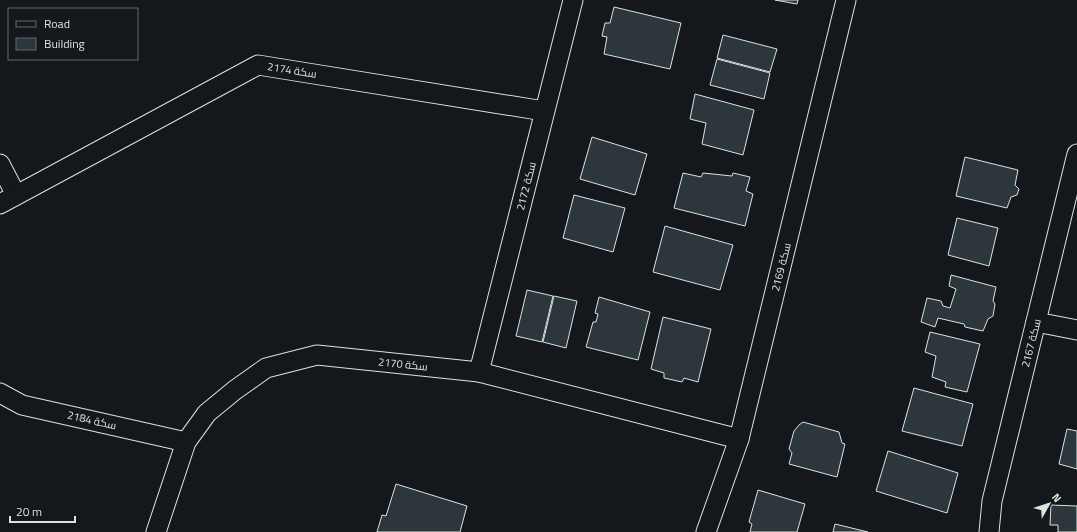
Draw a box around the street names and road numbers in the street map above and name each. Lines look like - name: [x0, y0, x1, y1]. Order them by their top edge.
- street label: سكة 2174: [266, 58, 318, 82]
- street label: سكة 2172: [512, 160, 540, 212]
- street label: سكة 2169: [767, 241, 795, 293]
- street label: سكة 2167: [1017, 317, 1045, 369]
- street label: سكة 2170: [377, 353, 429, 375]
- street label: سكة 2184: [66, 407, 118, 433]

